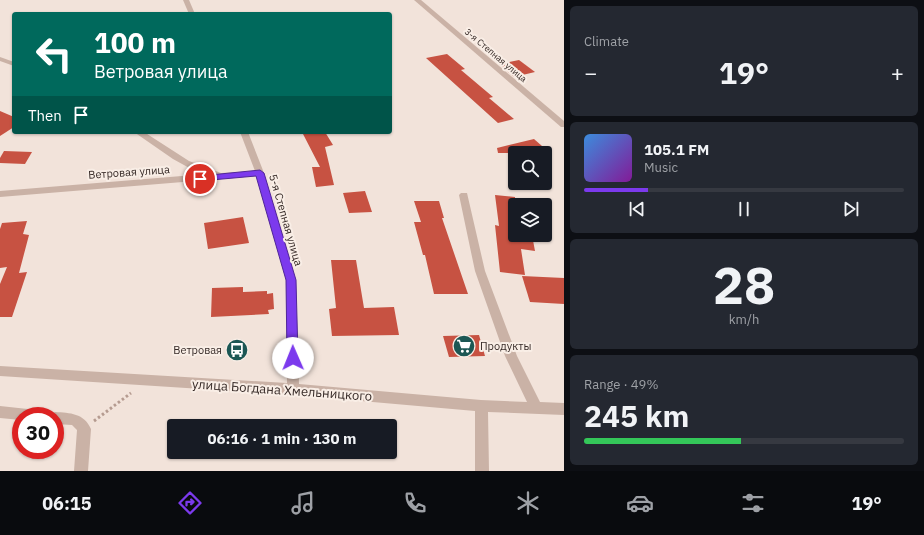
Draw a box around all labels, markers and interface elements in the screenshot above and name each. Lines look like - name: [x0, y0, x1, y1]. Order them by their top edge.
- text: 100 m: [94, 24, 176, 61]
- street label: 3-я Степная улица: [463, 26, 529, 84]
- icon: left: [28, 28, 80, 80]
- text: Climate: [584, 33, 629, 50]
- text: 19°: [719, 53, 769, 92]
- text: −: [584, 58, 597, 87]
- text: +: [891, 58, 904, 87]
- text: Ветровая улица: [94, 60, 228, 83]
- icon: arrive: [70, 104, 92, 126]
- text: Then: [28, 106, 62, 125]
- text: 105.1 FM: [644, 140, 709, 159]
- map controls: [508, 146, 552, 242]
- button: search: [508, 146, 552, 190]
- text: Music: [644, 159, 678, 176]
- street label: Ветровая улица: [88, 162, 170, 182]
- pin: [183, 162, 217, 196]
- icon: arrive: [189, 168, 211, 190]
- street label: 5-я Степная улица: [266, 172, 306, 268]
- button: layers: [508, 198, 552, 242]
- icon: previous: [626, 198, 648, 220]
- icon: pause: [733, 198, 755, 220]
- icon: next: [840, 198, 862, 220]
- text: 28: [713, 251, 775, 318]
- text: km/h: [729, 311, 759, 328]
- supermarket icon: Продукты: [451, 333, 477, 359]
- bus stop icon: Ветровая: [224, 337, 250, 363]
- position arrow: [272, 337, 314, 379]
- place label: Продукты: [480, 339, 531, 353]
- place label: Ветровая: [173, 343, 222, 357]
- street label: улица Богдана Хмельницкого: [191, 375, 373, 405]
- text: Range · 49%: [584, 376, 658, 393]
- text: 245 km: [584, 396, 689, 435]
- speed limit sign: 30: [12, 407, 64, 459]
- text: 06:16 · 1 min · 130 m: [208, 429, 356, 448]
- icon: directions: [176, 489, 204, 517]
- icon: music: [289, 489, 317, 517]
- icon: phone: [401, 489, 429, 517]
- icon: climate: [514, 489, 542, 517]
- icon: car: [626, 489, 654, 517]
- icon: filters: [739, 489, 767, 517]
- text: 06:15: [42, 492, 91, 515]
- text: 19°: [852, 492, 882, 515]

